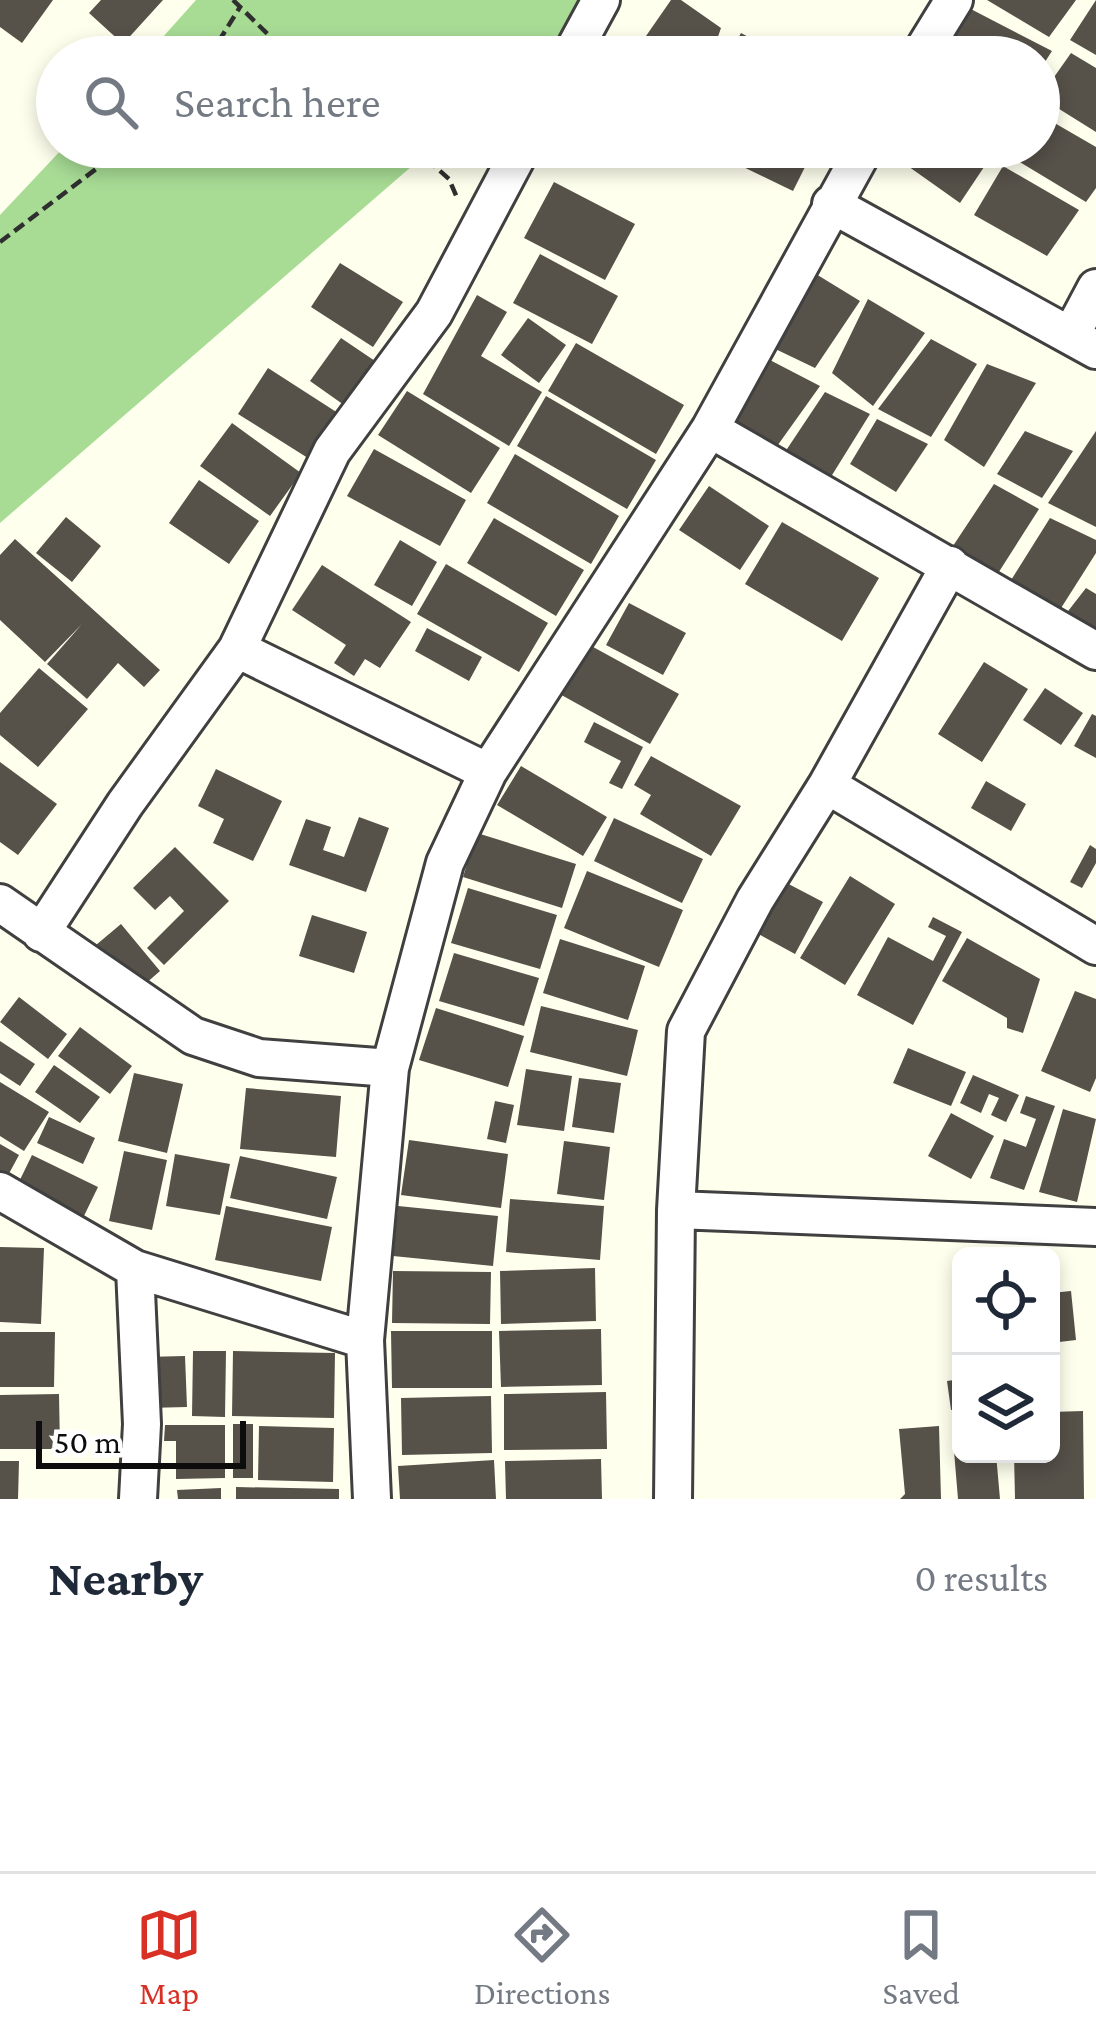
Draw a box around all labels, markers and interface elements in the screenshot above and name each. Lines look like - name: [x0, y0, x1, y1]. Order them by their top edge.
- search box: [36, 36, 1060, 168]
- icon: search: [78, 69, 144, 135]
- text: Search here: [174, 77, 381, 127]
- map controls: [952, 1247, 1060, 1463]
- button: locate: [952, 1247, 1060, 1355]
- button: layers: [952, 1355, 1060, 1463]
- scale bar: [36, 1415, 246, 1468]
- text: 50 m: [54, 1423, 121, 1460]
- text: Nearby: [48, 1549, 203, 1606]
- text: 0 results: [914, 1556, 1048, 1599]
- tab: Map: [136, 1902, 202, 2011]
- tab: Directions: [474, 1902, 611, 2011]
- tab: Saved: [883, 1902, 960, 2011]

